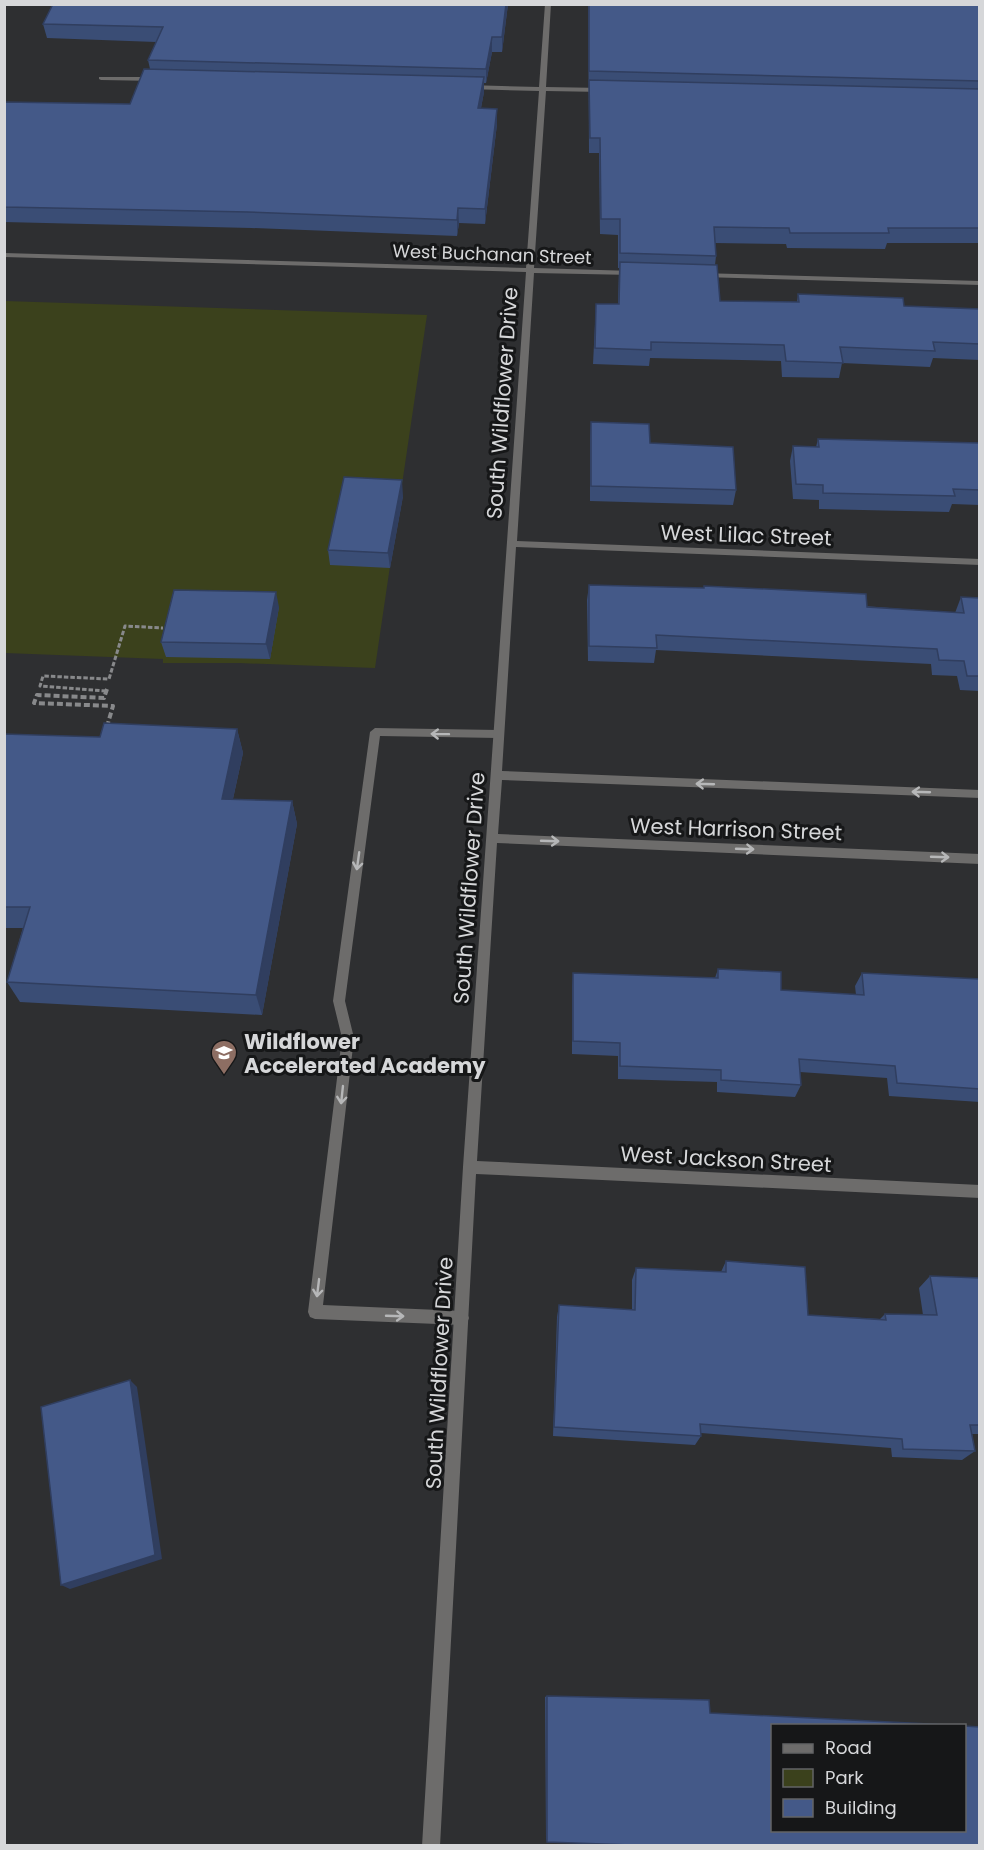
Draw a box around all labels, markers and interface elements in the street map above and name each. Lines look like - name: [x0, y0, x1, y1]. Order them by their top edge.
- street label: West Buchanan Street: [392, 238, 592, 270]
- street label: South Wildflower Drive: [479, 286, 525, 520]
- street label: West Lilac Street: [660, 518, 832, 552]
- one-way arrow: [430, 728, 450, 740]
- street label: South Wildflower Drive: [446, 771, 492, 1005]
- one-way arrow: [696, 778, 716, 789]
- one-way arrow: [912, 786, 932, 797]
- street label: West Harrison Street: [629, 811, 843, 847]
- one-way arrow: [540, 835, 560, 846]
- one-way arrow: [734, 843, 754, 854]
- one-way arrow: [352, 850, 363, 870]
- one-way arrow: [929, 852, 949, 863]
- place label: Wildflower Accelerated Academy: [244, 1027, 486, 1080]
- school or university icon: Wildflower Accelerated Academy: [209, 1038, 239, 1076]
- one-way arrow: [337, 1084, 348, 1104]
- street label: West Jackson Street: [620, 1139, 832, 1179]
- street label: South Wildflower Drive: [418, 1256, 460, 1490]
- one-way arrow: [313, 1278, 324, 1298]
- one-way arrow: [384, 1310, 404, 1321]
- legend: [771, 1724, 966, 1832]
- text: Road: [825, 1735, 872, 1760]
- text: Park: [825, 1765, 864, 1790]
- text: Building: [825, 1795, 897, 1820]

